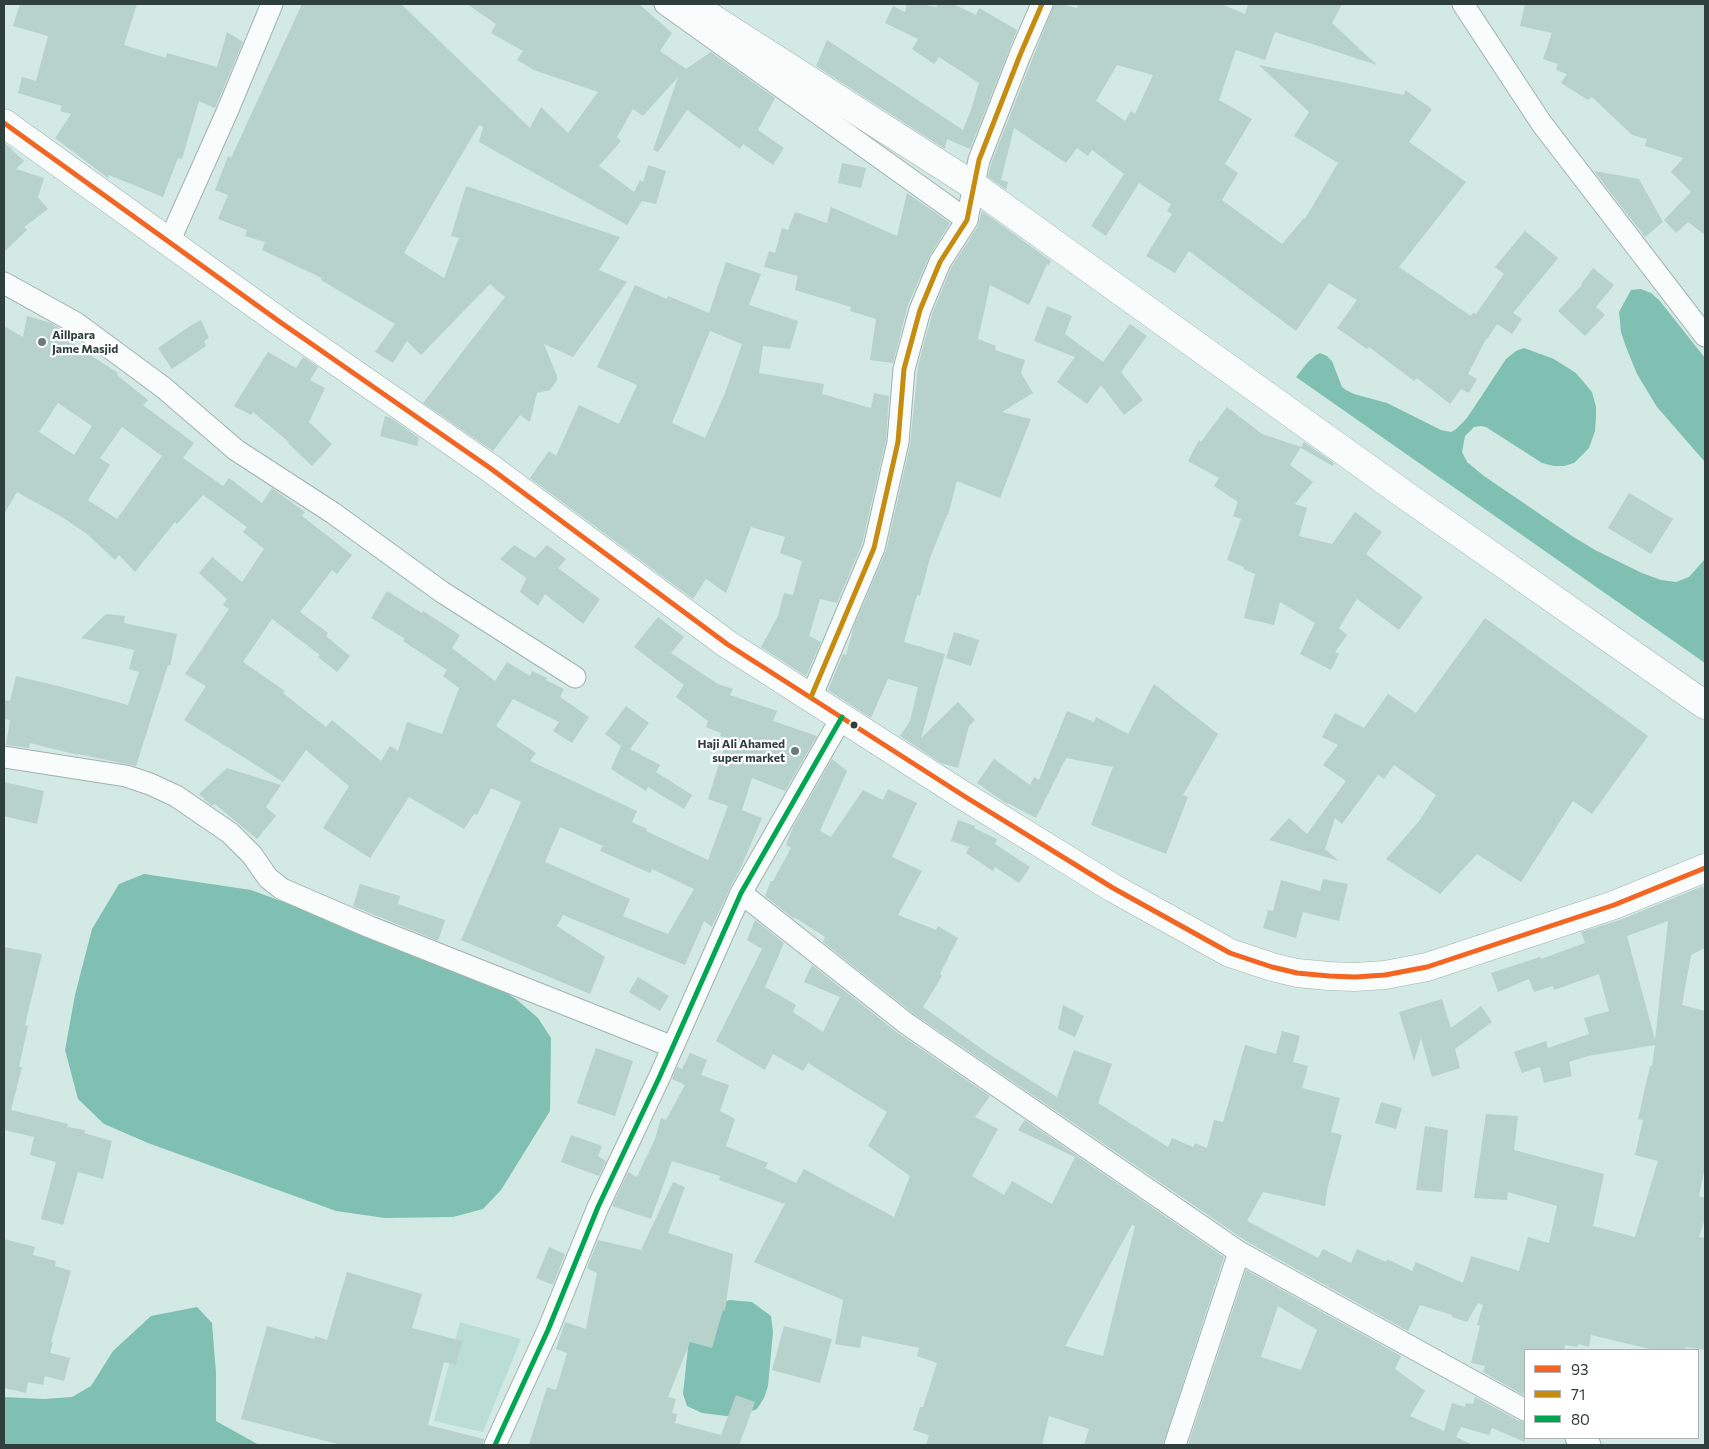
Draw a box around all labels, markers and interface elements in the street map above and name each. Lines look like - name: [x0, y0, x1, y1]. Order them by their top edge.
- place label: Aillpara Jame Masjid: [52, 328, 118, 356]
- marker: Aillpara Jame Masjid: [36, 336, 48, 348]
- unlabelled marker: [849, 720, 859, 730]
- place label: Haji Ali Ahamed super market: [697, 737, 785, 765]
- marker: Haji Ali Ahamed super market: [789, 745, 801, 757]
- legend: [1524, 1349, 1699, 1439]
- text: 93: [1571, 1360, 1589, 1378]
- text: 71: [1571, 1385, 1585, 1403]
- text: 80: [1571, 1410, 1590, 1428]

